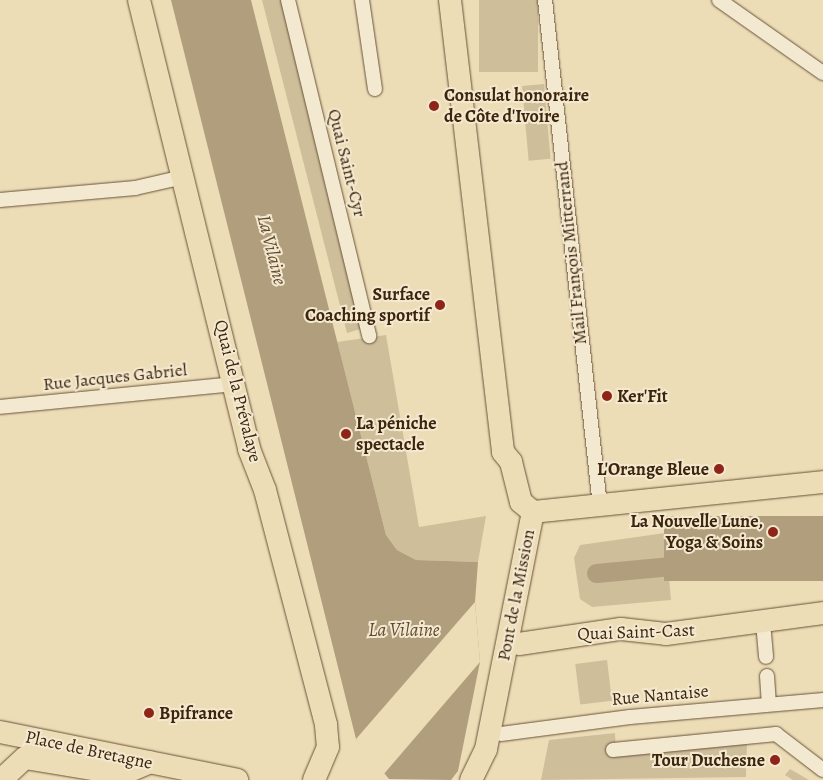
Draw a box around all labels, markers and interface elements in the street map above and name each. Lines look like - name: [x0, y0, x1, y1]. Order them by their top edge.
- place label: Consulat honoraire de Côte d'Ivoire: [444, 85, 589, 128]
- marker: Consulat honoraire de Côte d'Ivoire: [428, 100, 440, 112]
- street label: Quai Saint-Cyr: [323, 107, 371, 219]
- street label: Mail François Mitterrand: [551, 160, 591, 346]
- water label: La Vilaine: [251, 213, 291, 287]
- place label: Surface Coaching sportif: [305, 284, 430, 326]
- marker: Surface Coaching sportif: [434, 299, 446, 311]
- street label: Quai de la Prévalaye: [210, 318, 266, 464]
- street label: Rue Jacques Gabriel: [42, 359, 188, 395]
- place label: Ker'Fit: [617, 385, 668, 407]
- marker: Ker'Fit: [601, 390, 613, 402]
- place label: La péniche spectacle: [356, 413, 436, 456]
- marker: La péniche spectacle: [340, 428, 352, 440]
- place label: L'Orange Bleue: [597, 458, 709, 480]
- marker: L'Orange Bleue: [713, 463, 725, 475]
- place label: La Nouvelle Lune, Yoga & Soins: [630, 511, 763, 554]
- marker: La Nouvelle Lune, Yoga & Soins: [767, 526, 779, 538]
- street label: Pont de la Mission: [493, 527, 539, 663]
- street label: Quai Saint-Cast: [577, 619, 695, 645]
- water label: La Vilaine: [368, 620, 440, 642]
- street label: Rue Nantaise: [611, 680, 709, 710]
- place label: Bpifrance: [159, 702, 233, 724]
- marker: Bpifrance: [143, 707, 155, 719]
- street label: Place de Bretagne: [23, 726, 155, 774]
- place label: Tour Duchesne: [652, 749, 765, 771]
- marker: Tour Duchesne: [769, 754, 781, 766]

